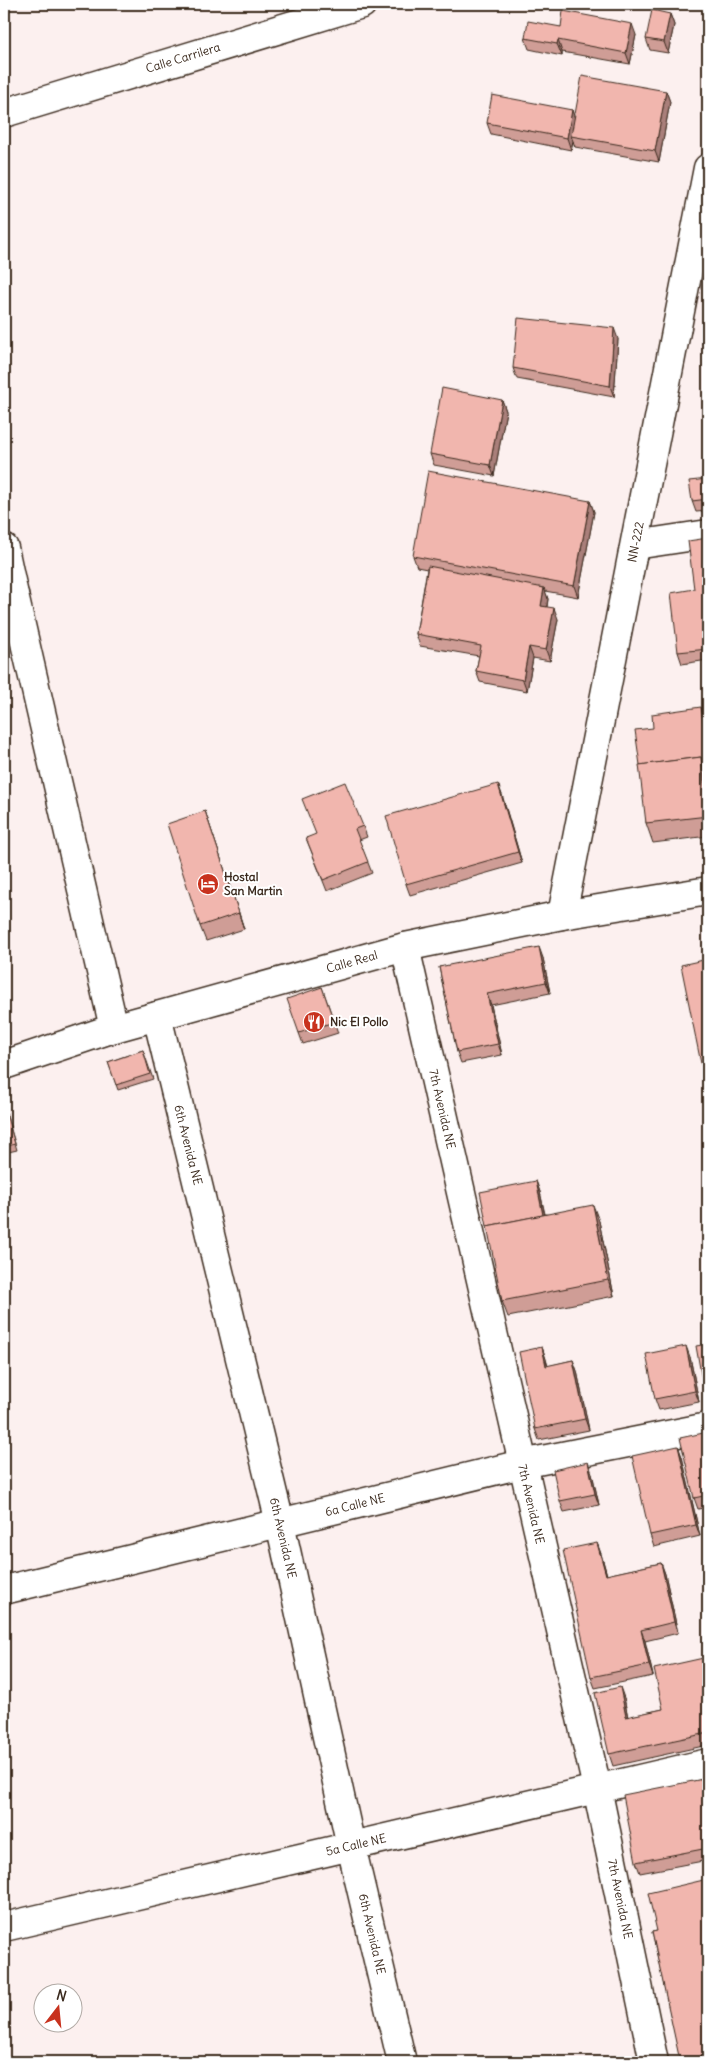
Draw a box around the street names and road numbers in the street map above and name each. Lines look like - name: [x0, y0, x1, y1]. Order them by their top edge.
- street label: Calle Carrilera: [144, 39, 222, 76]
- street label: NN-222: [624, 520, 647, 564]
- street label: Calle Real: [324, 947, 379, 976]
- street label: 7th Avenida NE: [426, 1068, 459, 1150]
- street label: 6th Avenida NE: [171, 1103, 206, 1187]
- street label: 7th Avenida NE: [515, 1463, 548, 1545]
- street label: 6a Calle NE: [323, 1490, 386, 1519]
- street label: 6th Avenida NE: [267, 1496, 300, 1580]
- street label: 5a Calle NE: [324, 1830, 387, 1859]
- street label: 7th Avenida NE: [605, 1858, 636, 1940]
- street label: 6th Avenida NE: [356, 1892, 389, 1976]

